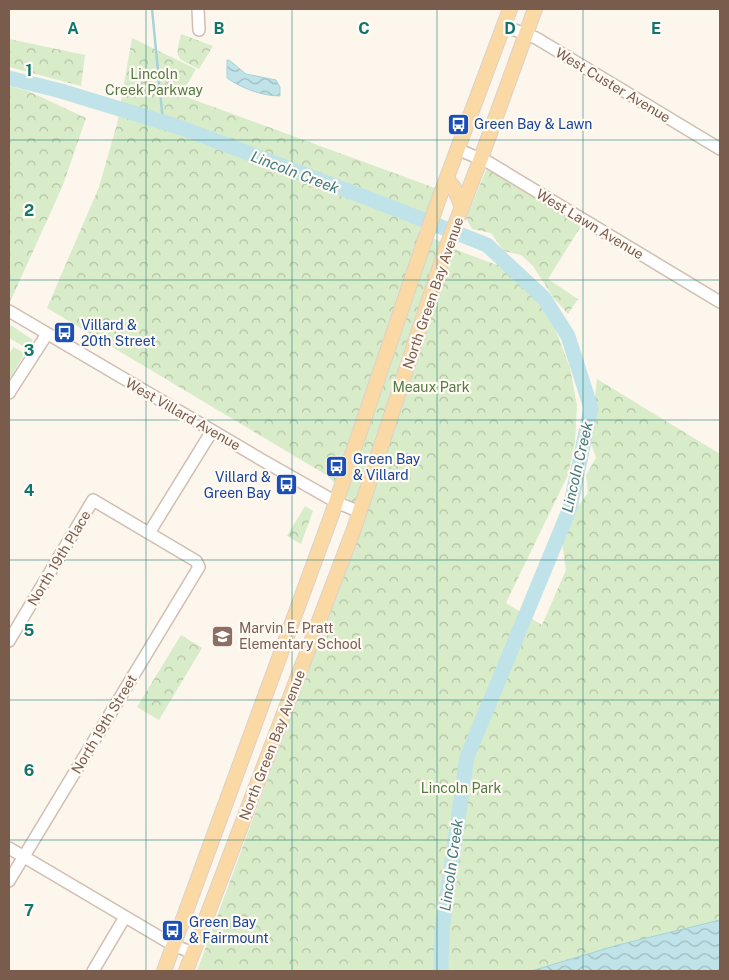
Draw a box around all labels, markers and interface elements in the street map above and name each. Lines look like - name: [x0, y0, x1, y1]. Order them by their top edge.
- text: A: [67, 19, 79, 38]
- text: B: [214, 19, 225, 38]
- text: C: [358, 19, 370, 38]
- text: D: [504, 19, 516, 38]
- text: E: [651, 19, 661, 38]
- street label: West Custer Avenue: [553, 44, 673, 126]
- text: 1: [26, 61, 32, 80]
- park label: Lincoln Creek Parkway: [105, 66, 203, 98]
- bus stop icon: Green Bay & Lawn: [446, 112, 470, 136]
- place label: Green Bay & Lawn: [474, 116, 592, 132]
- water label: Lincoln Creek: [249, 147, 342, 197]
- street label: West Lawn Avenue: [533, 186, 647, 262]
- text: 2: [24, 201, 34, 220]
- street label: North Green Bay Avenue: [399, 215, 467, 371]
- place label: Villard & 20th Street: [81, 317, 156, 349]
- bus stop icon: Villard & 20th Street: [53, 321, 77, 345]
- text: 3: [24, 341, 34, 360]
- street label: West Villard Avenue: [123, 375, 243, 454]
- park label: Meaux Park: [392, 379, 470, 395]
- water label: Lincoln Creek: [558, 419, 596, 514]
- place label: Green Bay & Villard: [353, 451, 421, 483]
- bus stop icon: Green Bay & Villard: [325, 455, 349, 479]
- place label: Villard & Green Bay: [204, 469, 271, 501]
- bus stop icon: Villard & Green Bay: [275, 473, 299, 497]
- text: 4: [24, 481, 35, 500]
- street label: North 19th Place: [24, 507, 94, 609]
- place label: Marvin E. Pratt Elementary School: [239, 620, 362, 652]
- text: 5: [24, 621, 35, 640]
- school or university icon: Marvin E. Pratt Elementary School: [211, 624, 235, 648]
- street label: North Green Bay Avenue: [236, 668, 308, 822]
- street label: North 19th Street: [68, 672, 140, 776]
- text: 6: [24, 761, 34, 780]
- park label: Lincoln Park: [421, 780, 501, 796]
- water label: Lincoln Creek: [436, 817, 466, 912]
- text: 7: [24, 901, 34, 920]
- place label: Green Bay & Fairmount: [189, 914, 269, 946]
- bus stop icon: Green Bay & Fairmount: [161, 918, 185, 942]

